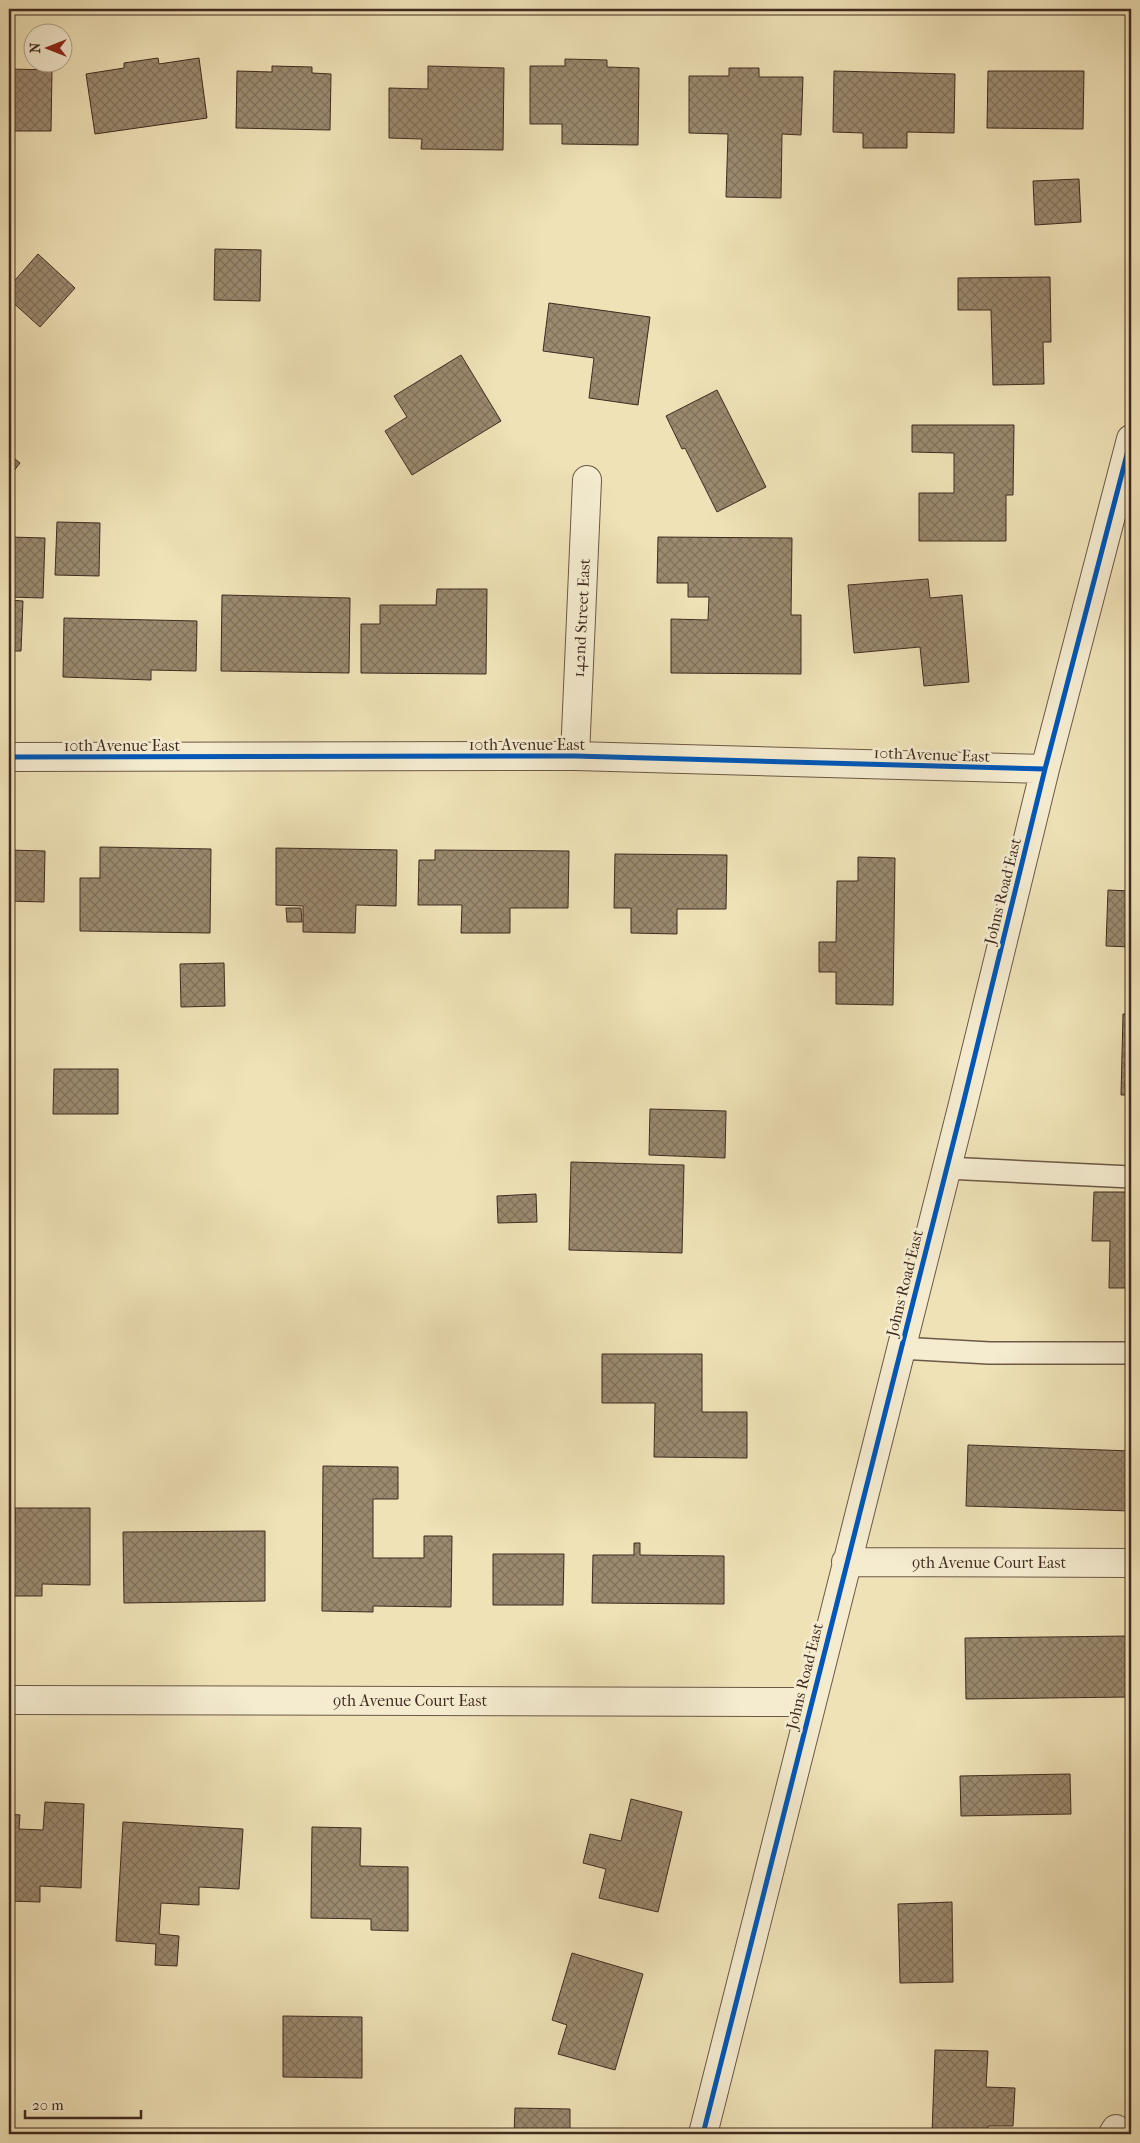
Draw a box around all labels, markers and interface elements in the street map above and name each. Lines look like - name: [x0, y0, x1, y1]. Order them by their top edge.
- north arrow: [22, 22, 72, 72]
- text: N: [27, 42, 44, 53]
- street label: 142nd Street East: [569, 558, 594, 678]
- street label: 10th Avenue East: [469, 735, 586, 754]
- street label: 10th Avenue East: [64, 736, 181, 755]
- street label: 10th Avenue East: [873, 743, 991, 766]
- street label: Johns Road East: [980, 836, 1025, 948]
- street label: Johns Road East: [882, 1228, 927, 1340]
- street label: 9th Avenue Court East: [912, 1553, 1066, 1572]
- street label: Johns Road East: [782, 1621, 827, 1733]
- street label: 9th Avenue Court East: [333, 1691, 487, 1710]
- scale bar: [25, 2088, 141, 2120]
- text: 20 m: [32, 2096, 64, 2114]

